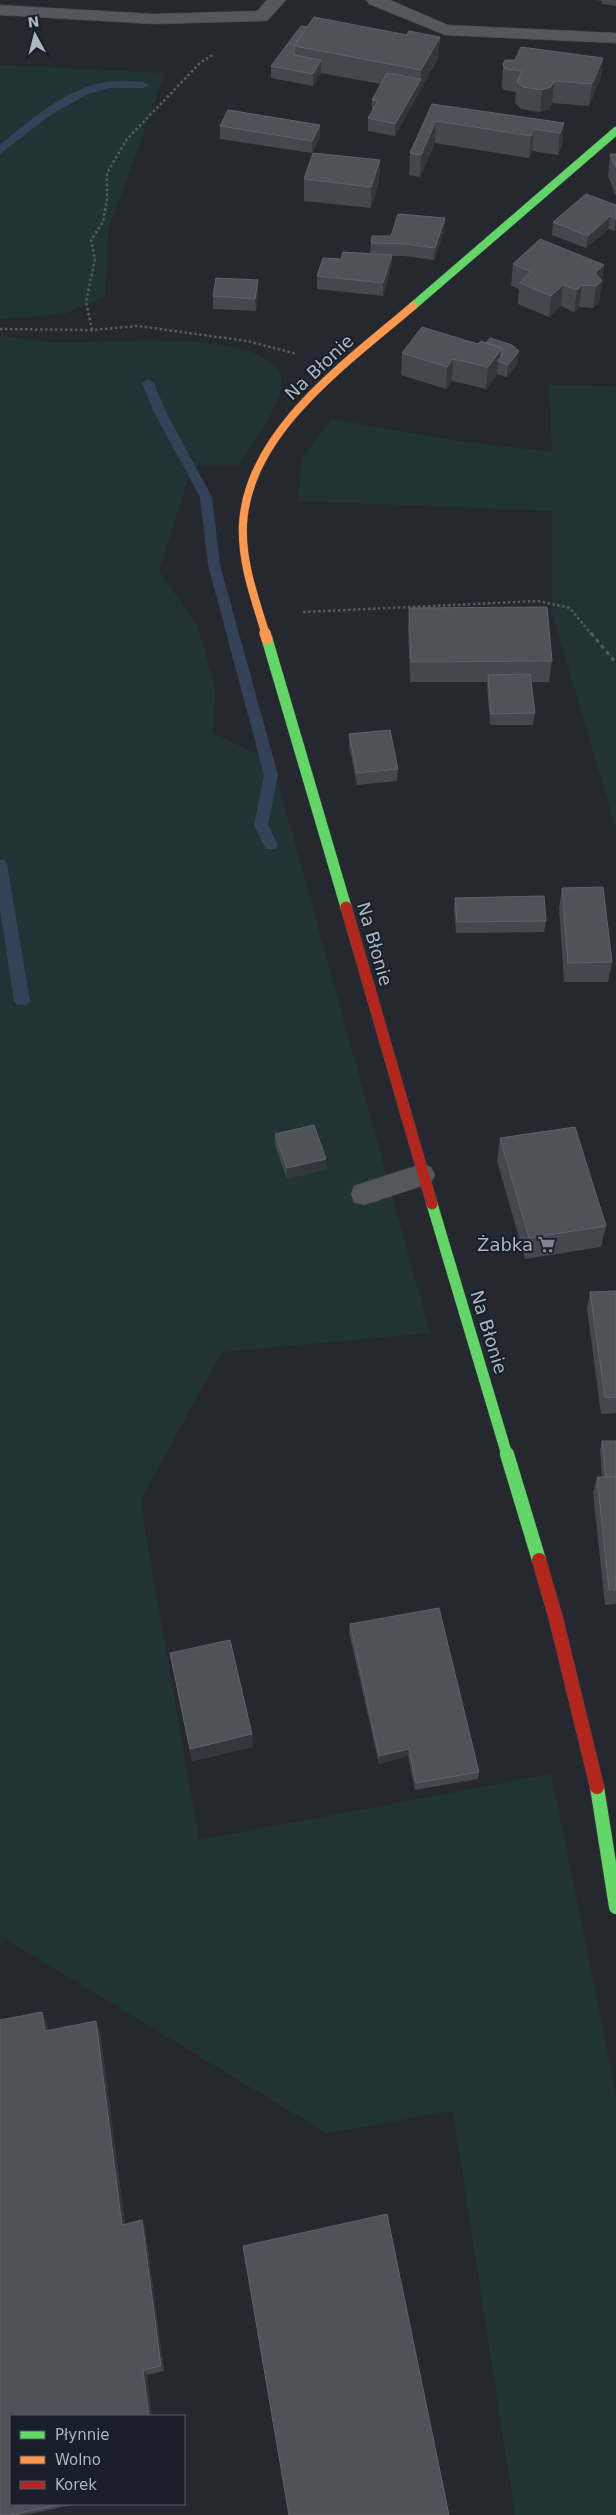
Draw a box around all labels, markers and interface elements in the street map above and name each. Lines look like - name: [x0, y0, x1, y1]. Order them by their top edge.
- north arrow: [10, 10, 60, 60]
- text: N: [27, 13, 40, 31]
- street label: Na Błonie: [280, 330, 358, 404]
- street label: Na Błonie: [353, 900, 397, 988]
- place label: Żabka: [477, 1234, 533, 1255]
- supermarket icon: Żabka: [537, 1234, 557, 1254]
- street label: Na Błonie: [466, 1288, 512, 1376]
- legend: [10, 2415, 185, 2505]
- text: Płynnie: [55, 2426, 110, 2444]
- text: Wolno: [55, 2451, 101, 2469]
- text: Korek: [55, 2476, 97, 2494]

